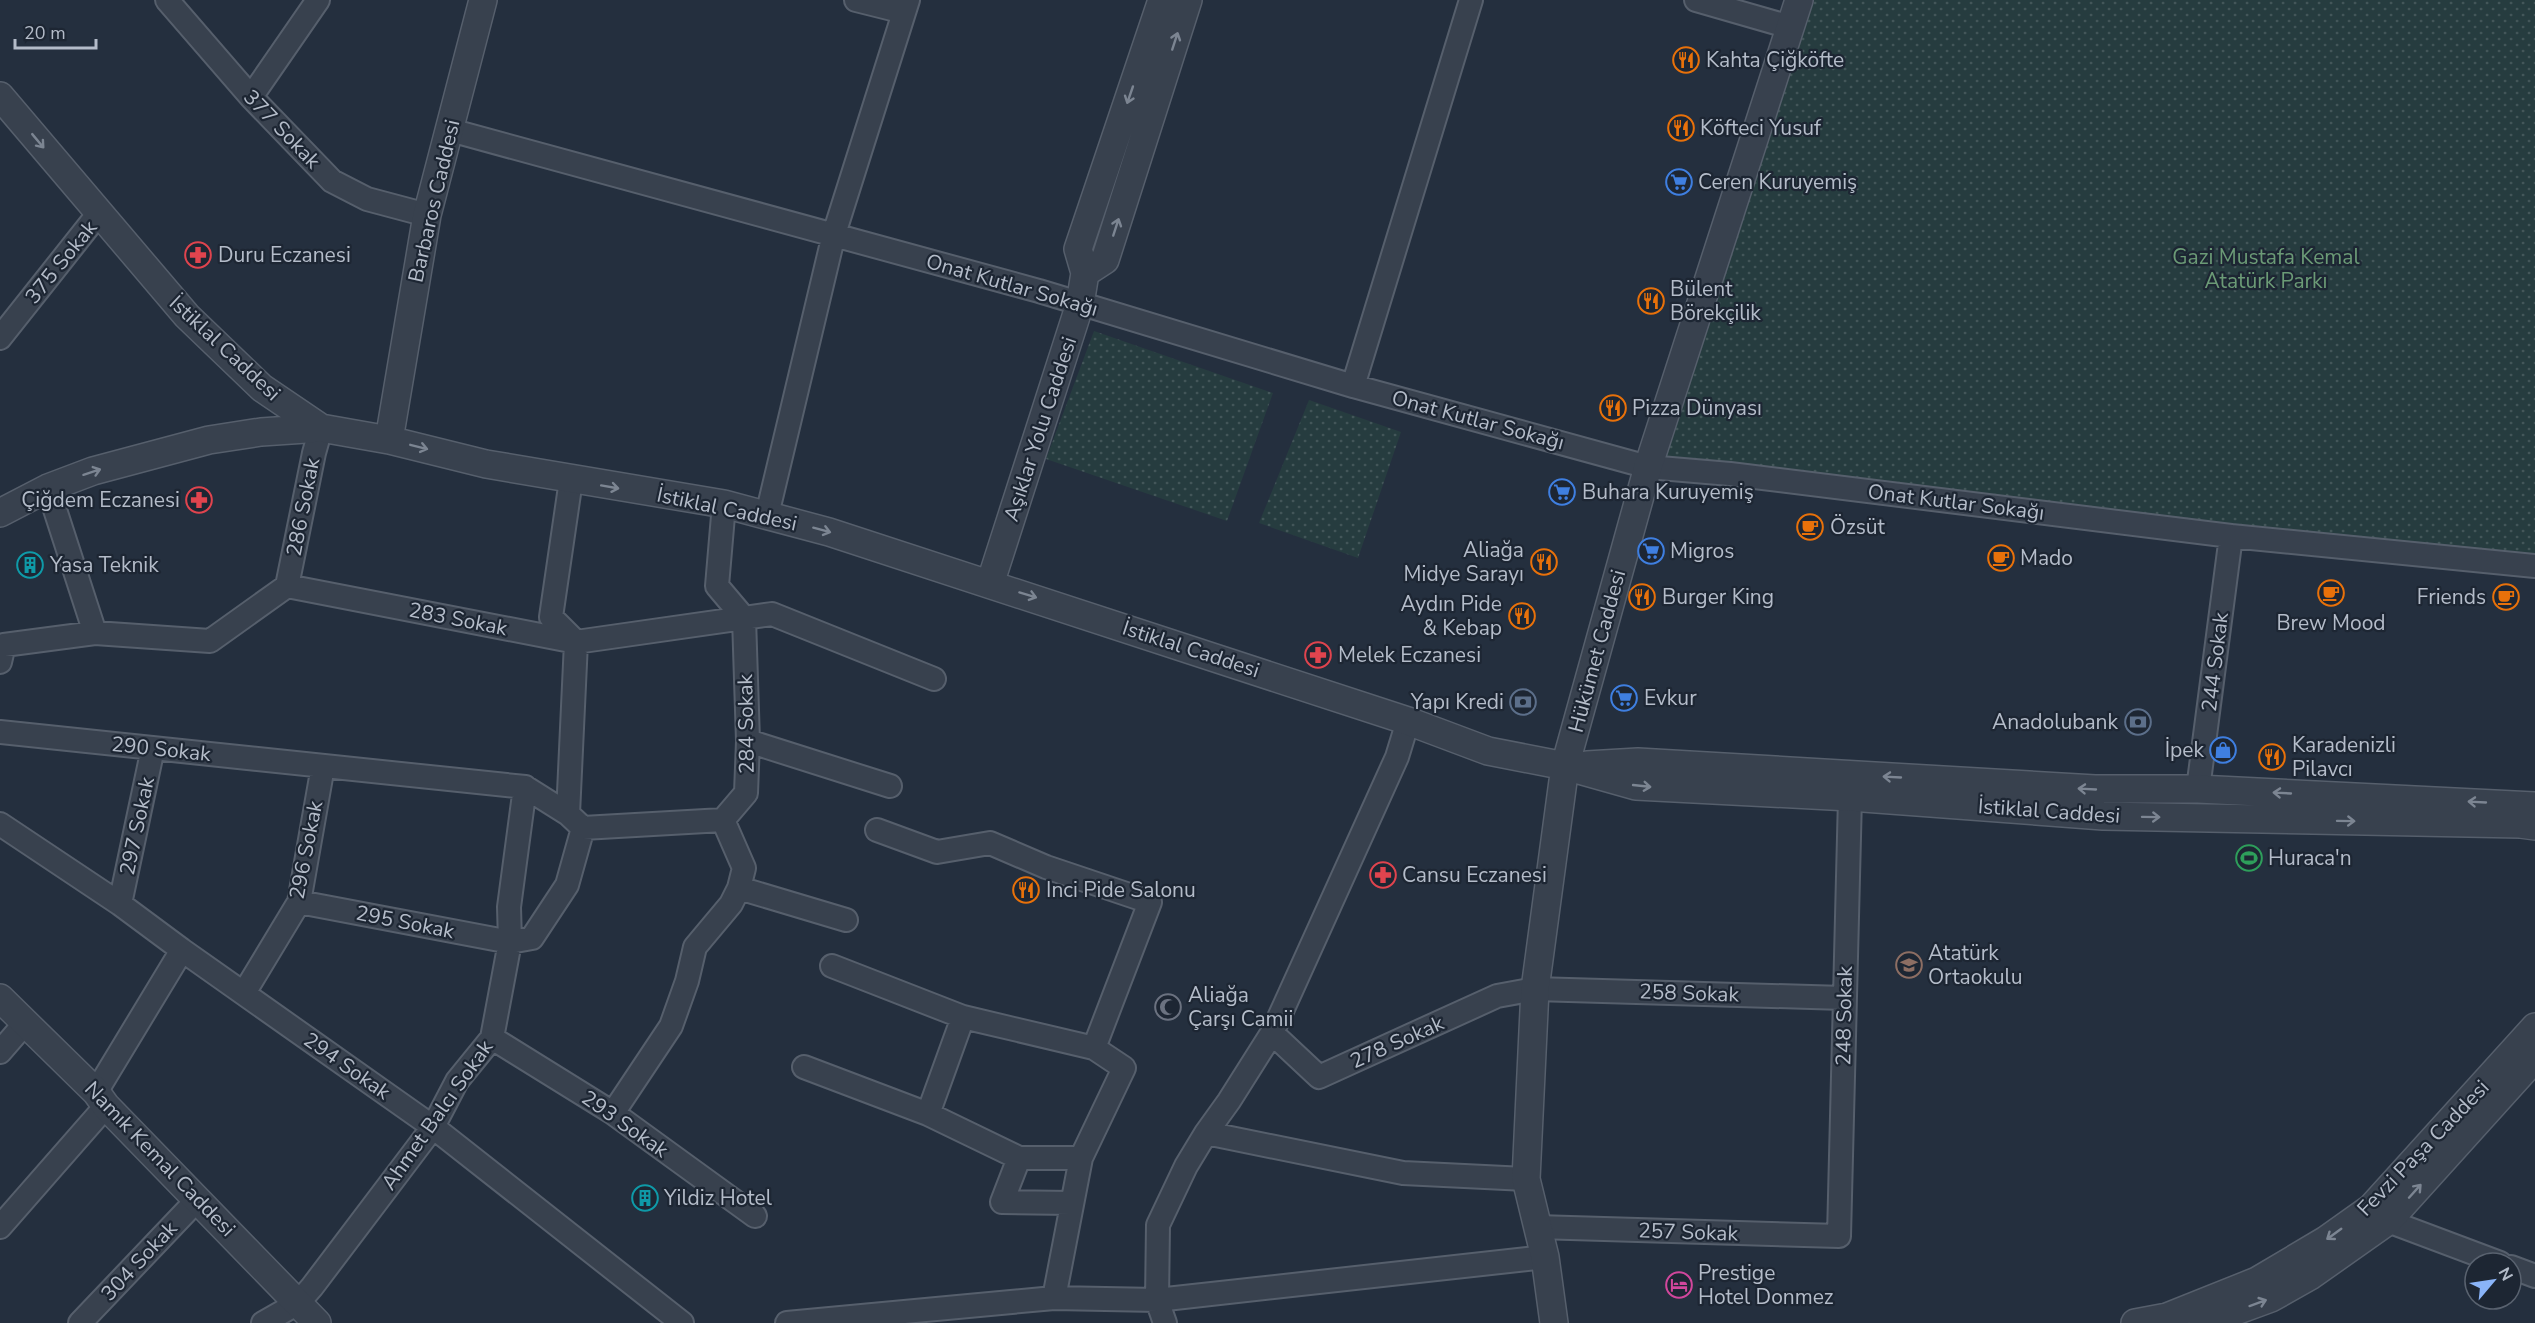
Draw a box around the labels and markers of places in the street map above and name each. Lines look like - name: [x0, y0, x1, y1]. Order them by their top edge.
- restaurant icon: Kahta Çiğköfte: [1671, 45, 1701, 75]
- place label: Kahta Çiğköfte: [1706, 46, 1844, 74]
- restaurant icon: Köfteci Yusuf: [1666, 113, 1696, 143]
- place label: Köfteci Yusuf: [1700, 114, 1822, 142]
- supermarket icon: Ceren Kuruyemiş: [1664, 167, 1694, 197]
- place label: Ceren Kuruyemiş: [1698, 168, 1857, 196]
- pharmacy icon: Duru Eczanesi: [183, 240, 213, 270]
- place label: Duru Eczanesi: [218, 241, 351, 269]
- place label: Bülent Börekçilik: [1670, 275, 1761, 327]
- restaurant icon: Bülent Börekçilik: [1636, 286, 1666, 316]
- restaurant icon: Pizza Dünyası: [1598, 393, 1628, 423]
- place label: Pizza Dünyası: [1632, 394, 1762, 422]
- supermarket icon: Buhara Kuruyemiş: [1547, 477, 1577, 507]
- place label: Buhara Kuruyemiş: [1582, 478, 1754, 506]
- pharmacy icon: Çiğdem Eczanesi: [184, 485, 214, 515]
- place label: Çiğdem Eczanesi: [21, 486, 180, 514]
- cafe icon: Özsüt: [1795, 512, 1825, 542]
- place label: Özsüt: [1830, 513, 1886, 541]
- place label: Aliağa Midye Sarayı: [1404, 536, 1524, 588]
- supermarket icon: Migros: [1636, 536, 1666, 566]
- place label: Migros: [1670, 537, 1734, 565]
- cafe icon: Mado: [1986, 543, 2016, 573]
- place label: Mado: [2020, 544, 2073, 572]
- restaurant icon: Aliağa Midye Sarayı: [1529, 547, 1559, 577]
- building icon: Yasa Teknik: [15, 550, 45, 580]
- place label: Yasa Teknik: [49, 551, 159, 579]
- cafe icon: Brew Mood: [2316, 578, 2346, 608]
- restaurant icon: Burger King: [1627, 582, 1657, 612]
- cafe icon: Friends: [2491, 582, 2521, 612]
- place label: Burger King: [1662, 583, 1774, 611]
- place label: Friends: [2417, 583, 2486, 611]
- place label: Aydın Pide & Kebap: [1401, 590, 1502, 642]
- restaurant icon: Aydın Pide & Kebap: [1507, 601, 1537, 631]
- place label: Brew Mood: [2276, 609, 2386, 637]
- pharmacy icon: Melek Eczanesi: [1303, 640, 1333, 670]
- place label: Melek Eczanesi: [1338, 641, 1481, 669]
- supermarket icon: Evkur: [1609, 683, 1639, 713]
- place label: Evkur: [1644, 684, 1697, 712]
- bank icon: Yapı Kredi: [1508, 687, 1538, 717]
- place label: Yapı Kredi: [1410, 688, 1504, 716]
- bank icon: Anadolubank: [2123, 707, 2153, 737]
- place label: Anadolubank: [1992, 708, 2118, 736]
- place label: Karadenizli Pilavcı: [2292, 731, 2396, 783]
- shop icon: İpek: [2208, 735, 2238, 765]
- place label: İpek: [2165, 736, 2204, 764]
- restaurant icon: Karadenizli Pilavcı: [2257, 742, 2287, 772]
- sports icon: Huraca'n: [2234, 843, 2264, 873]
- place label: Huraca'n: [2268, 844, 2352, 872]
- pharmacy icon: Cansu Eczanesi: [1368, 860, 1398, 890]
- place label: Cansu Eczanesi: [1402, 861, 1547, 889]
- restaurant icon: Inci Pide Salonu: [1011, 875, 1041, 905]
- place label: Inci Pide Salonu: [1046, 876, 1196, 904]
- place label: Atatürk Ortaokulu: [1928, 939, 2023, 991]
- school or university icon: Atatürk Ortaokulu: [1894, 950, 1924, 980]
- place label: Aliağa Çarşı Camii: [1188, 981, 1293, 1033]
- mosque icon: Aliağa Çarşı Camii: [1153, 992, 1183, 1022]
- building icon: Yildiz Hotel: [630, 1183, 660, 1213]
- place label: Yildiz Hotel: [663, 1184, 773, 1212]
- place label: Prestige Hotel Donmez: [1698, 1259, 1834, 1311]
- hotel icon: Prestige Hotel Donmez: [1664, 1270, 1694, 1300]

